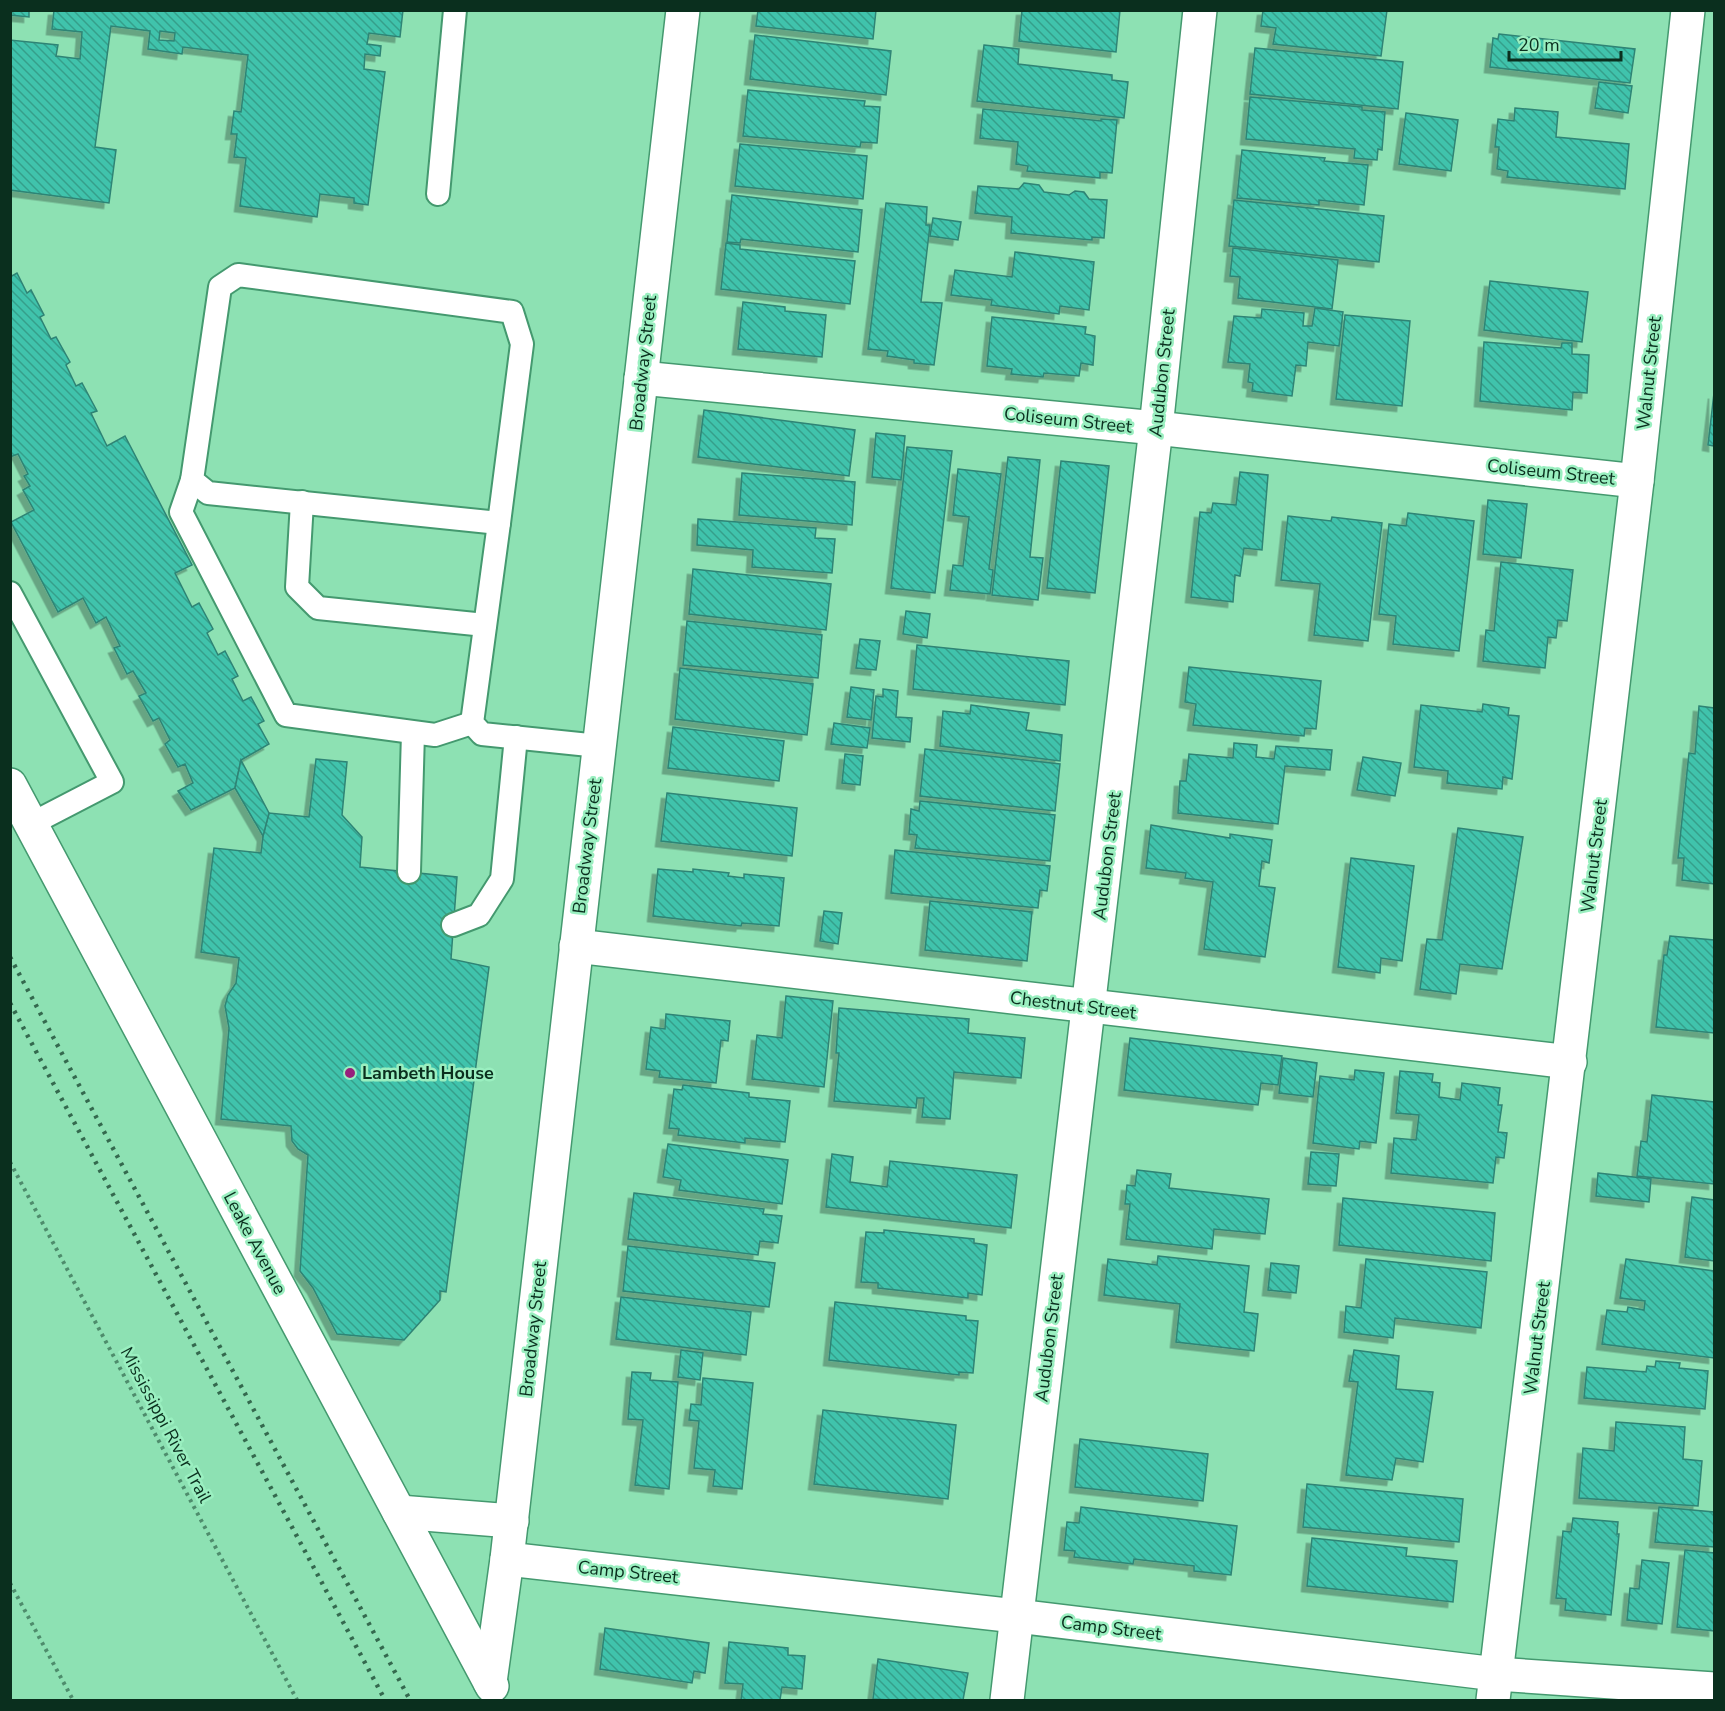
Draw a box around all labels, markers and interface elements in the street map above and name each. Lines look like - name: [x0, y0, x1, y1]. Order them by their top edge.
- scale bar: [1509, 24, 1622, 62]
- text: 20 m: [1518, 33, 1560, 57]
- street label: Broadway Street: [624, 293, 662, 432]
- street label: Audubon Street: [1143, 307, 1181, 438]
- street label: Walnut Street: [1631, 314, 1667, 431]
- street label: Coliseum Street: [1003, 401, 1134, 439]
- street label: Coliseum Street: [1486, 453, 1617, 491]
- street label: Broadway Street: [567, 776, 607, 915]
- street label: Audubon Street: [1087, 790, 1127, 921]
- street label: Walnut Street: [1575, 797, 1613, 914]
- street label: Chestnut Street: [1008, 985, 1138, 1025]
- place label: Lambeth House: [362, 1061, 494, 1085]
- marker: Lambeth House: [343, 1066, 357, 1080]
- street label: Leake Avenue: [218, 1187, 292, 1299]
- street label: Broadway Street: [514, 1259, 552, 1398]
- street label: Audubon Street: [1029, 1272, 1069, 1403]
- street label: Walnut Street: [1518, 1279, 1556, 1396]
- street label: Mississippi River Trail: [115, 1343, 218, 1508]
- street label: Camp Street: [577, 1555, 680, 1589]
- street label: Camp Street: [1059, 1610, 1163, 1646]

